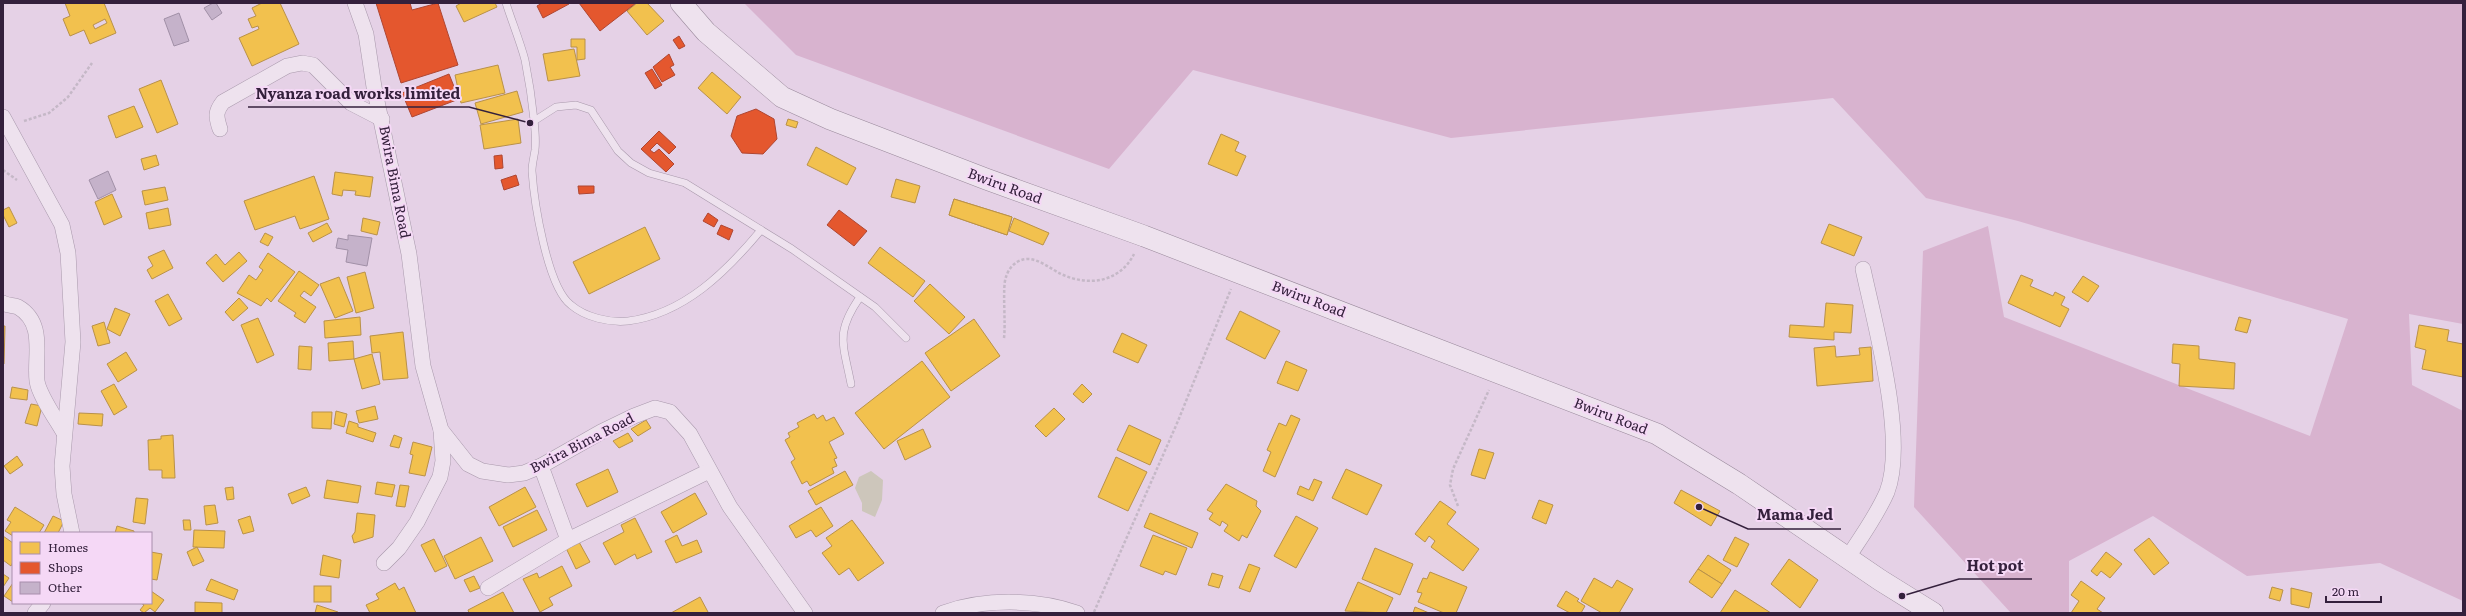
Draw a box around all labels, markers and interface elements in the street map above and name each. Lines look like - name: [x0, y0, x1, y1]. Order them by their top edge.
- callout: Nyanza road works limited: [248, 80, 469, 107]
- text: Nyanza road works limited: [256, 81, 461, 104]
- street label: Bwira Bima Road: [375, 124, 417, 240]
- street label: Bwiru Road: [965, 162, 1046, 208]
- street label: Bwiru Road: [1269, 275, 1350, 322]
- street label: Bwiru Road: [1571, 392, 1652, 439]
- street label: Bwira Bima Road: [526, 407, 637, 477]
- callout: Mama Jed: [1748, 502, 1841, 529]
- text: Mama Jed: [1757, 502, 1833, 525]
- legend: [12, 532, 152, 604]
- text: Homes: [48, 538, 88, 556]
- callout: Hot pot: [1959, 552, 2032, 579]
- text: Hot pot: [1967, 553, 2024, 576]
- text: Shops: [48, 558, 83, 576]
- text: Other: [48, 578, 82, 596]
- scale bar: [2326, 578, 2381, 604]
- text: 20 m: [2332, 582, 2359, 600]

